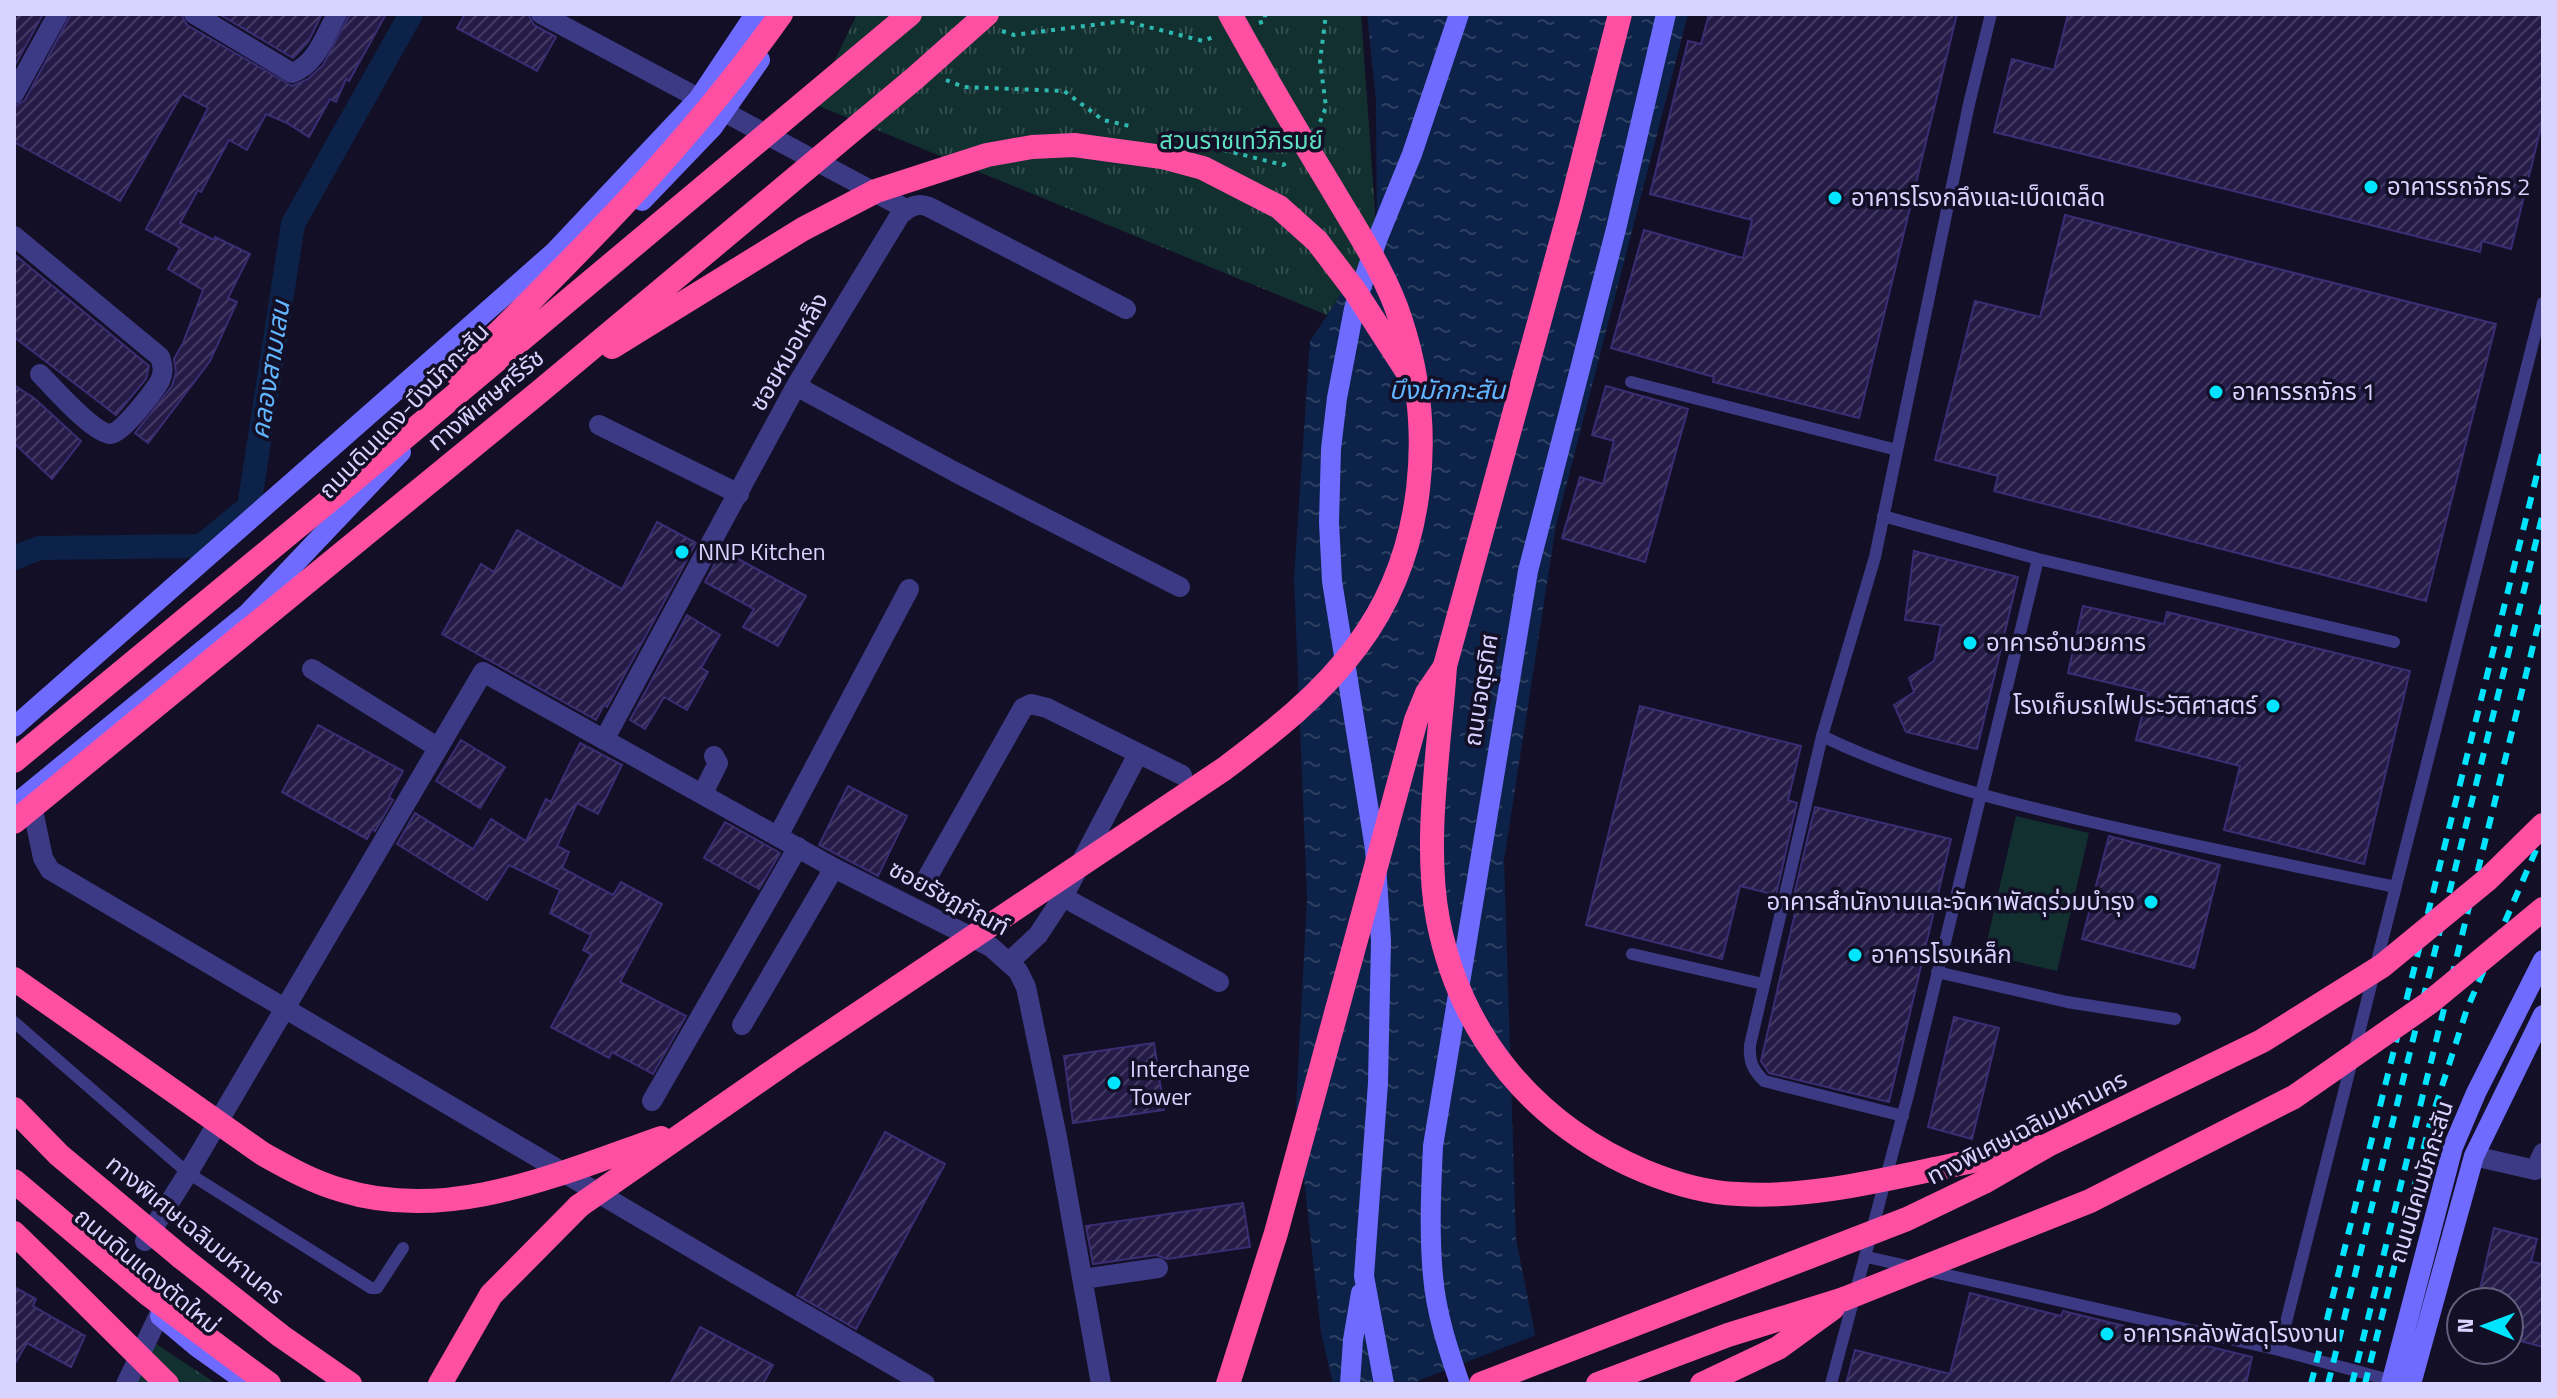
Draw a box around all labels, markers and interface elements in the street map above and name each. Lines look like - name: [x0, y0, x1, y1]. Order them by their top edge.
- park label: สวนราชเทวีภิรมย์: [1159, 122, 1323, 158]
- place label: อาคารรถจักร 2: [2387, 168, 2530, 204]
- marker: อาคารรถจักร 2: [2362, 178, 2380, 196]
- place label: อาคารโรงกลึงและเบ็ดเตล็ด: [1851, 179, 2105, 215]
- marker: อาคารโรงกลึงและเบ็ดเตล็ด: [1826, 189, 1844, 207]
- street label: ซอยหมอเหล็ง: [740, 285, 837, 418]
- water label: คลองสามเสน: [239, 296, 300, 442]
- street label: ถนนดินแดง-บึงมักกะสัน: [310, 314, 497, 506]
- street label: ทางพิเศษศรีรัช: [419, 340, 552, 459]
- water label: บึงมักกะสัน: [1389, 370, 1507, 409]
- place label: อาคารรถจักร 1: [2232, 373, 2375, 409]
- marker: อาคารรถจักร 1: [2207, 383, 2225, 401]
- place label: NNP Kitchen: [698, 533, 826, 569]
- marker: NNP Kitchen: [673, 543, 691, 561]
- place label: อาคารอำนวยการ: [1986, 624, 2146, 660]
- street label: ถนนจตุรทิศ: [1453, 631, 1507, 749]
- marker: อาคารอำนวยการ: [1961, 634, 1979, 652]
- place label: โรงเก็บรถไฟประวัติศาสตร์: [2013, 687, 2258, 723]
- marker: โรงเก็บรถไฟประวัติศาสตร์: [2264, 697, 2282, 715]
- street label: ซอยรัชฎภัณฑ์: [883, 850, 1016, 944]
- place label: อาคารสำนักงานและจัดหาพัสดุร่วมบำรุง: [1766, 883, 2135, 919]
- marker: อาคารสำนักงานและจัดหาพัสดุร่วมบำรุง: [2142, 893, 2160, 911]
- place label: อาคารโรงเหล็ก: [1871, 936, 2012, 972]
- marker: อาคารโรงเหล็ก: [1846, 946, 1864, 964]
- place label: Interchange Tower: [1130, 1050, 1250, 1114]
- street label: ทางพิเศษเฉลิมมหานคร: [1920, 1061, 2133, 1193]
- marker: Interchange Tower: [1105, 1074, 1123, 1092]
- street label: ถนนนิคมมักกะสัน: [2378, 1096, 2462, 1267]
- street label: ทางพิเศษเฉลิมมหานคร: [99, 1146, 293, 1313]
- street label: ถนนดินแดงตัดใหม่: [67, 1199, 228, 1342]
- north arrow: [2445, 1286, 2525, 1366]
- place label: อาคารคลังพัสดุโรงงาน: [2123, 1315, 2338, 1351]
- text: N: [2448, 1318, 2482, 1334]
- marker: อาคารคลังพัสดุโรงงาน: [2098, 1325, 2116, 1343]

